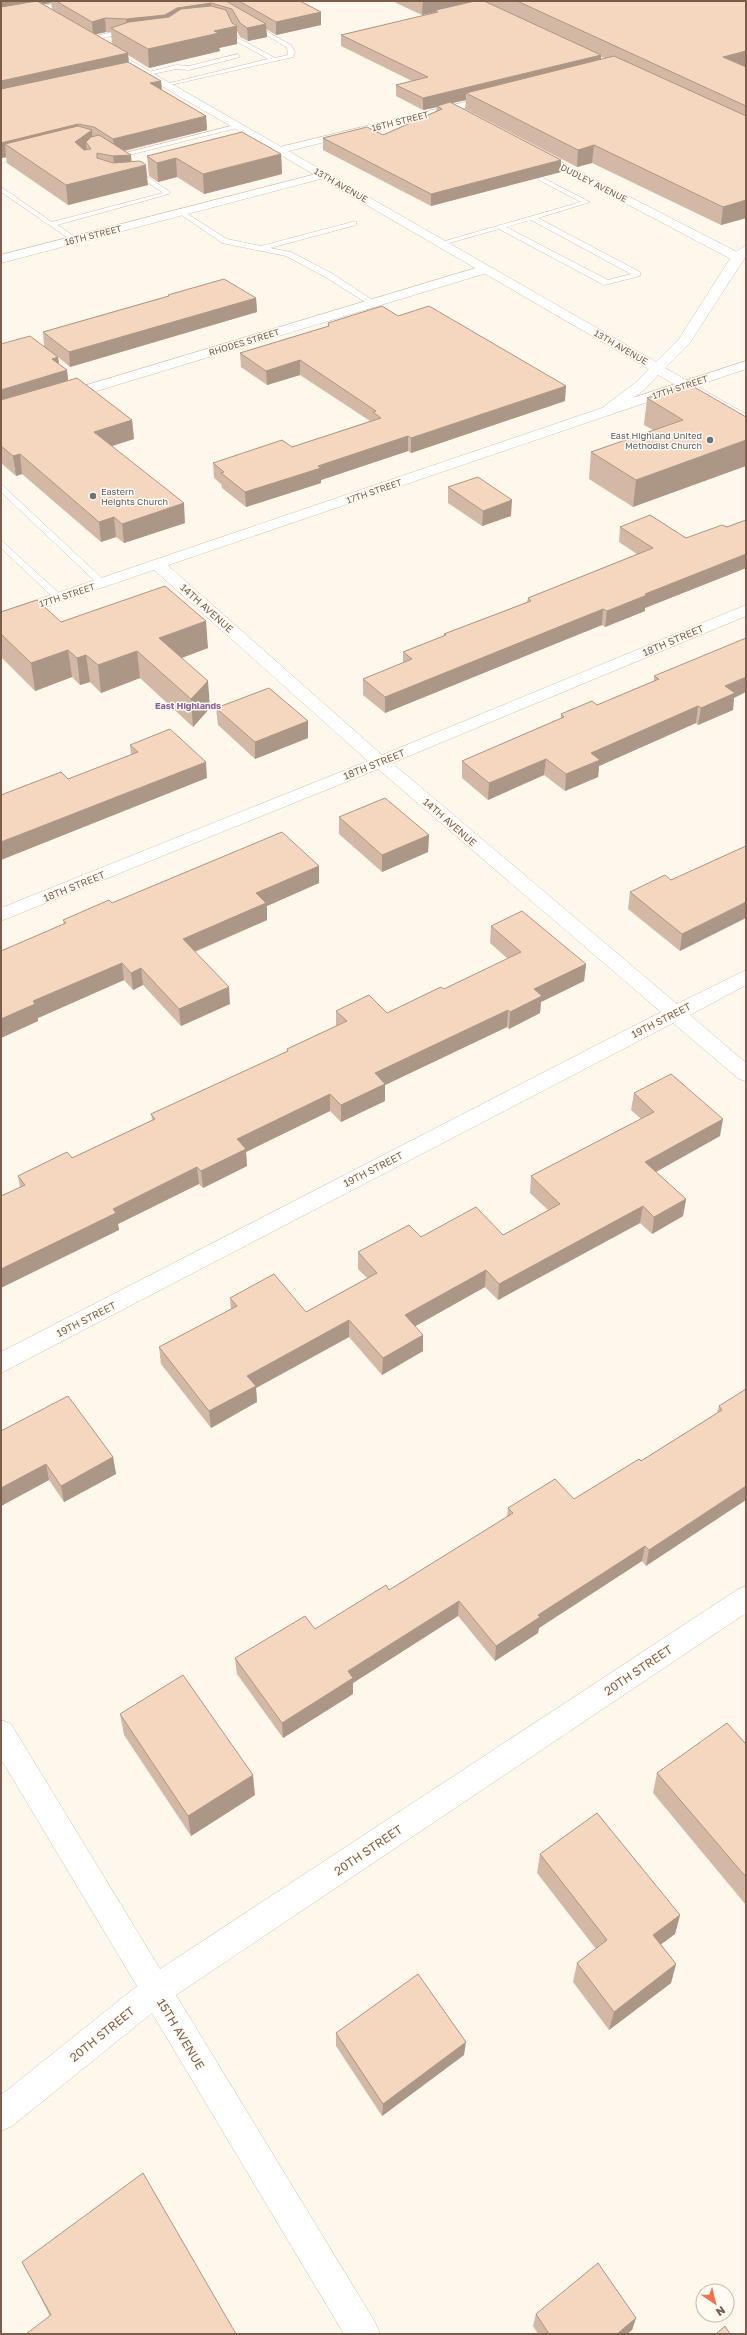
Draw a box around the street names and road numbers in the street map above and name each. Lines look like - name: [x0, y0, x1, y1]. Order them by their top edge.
- street label: 16TH STREET: [370, 108, 430, 133]
- street label: DUDLEY AVENUE: [559, 161, 629, 205]
- street label: 13TH AVENUE: [312, 165, 370, 205]
- street label: 16TH STREET: [63, 222, 123, 247]
- street label: RHODES STREET: [207, 326, 281, 358]
- street label: 13TH AVENUE: [592, 327, 650, 367]
- street label: 17TH STREET: [651, 373, 710, 401]
- street label: 17TH STREET: [345, 476, 404, 506]
- street label: 17TH STREET: [38, 581, 97, 609]
- street label: 14TH AVENUE: [178, 581, 236, 635]
- street label: 18TH STREET: [641, 622, 705, 658]
- street label: 18TH STREET: [342, 746, 406, 782]
- street label: 14TH AVENUE: [421, 796, 479, 848]
- street label: 18TH STREET: [42, 868, 106, 904]
- street label: 19TH STREET: [629, 1000, 693, 1040]
- street label: 19TH STREET: [341, 1149, 405, 1189]
- street label: 19TH STREET: [54, 1299, 118, 1339]
- street label: 20TH STREET: [601, 1641, 676, 1698]
- street label: 20TH STREET: [331, 1821, 406, 1878]
- street label: 15TH AVENUE: [154, 1996, 208, 2072]
- street label: 20TH STREET: [66, 2003, 138, 2065]

